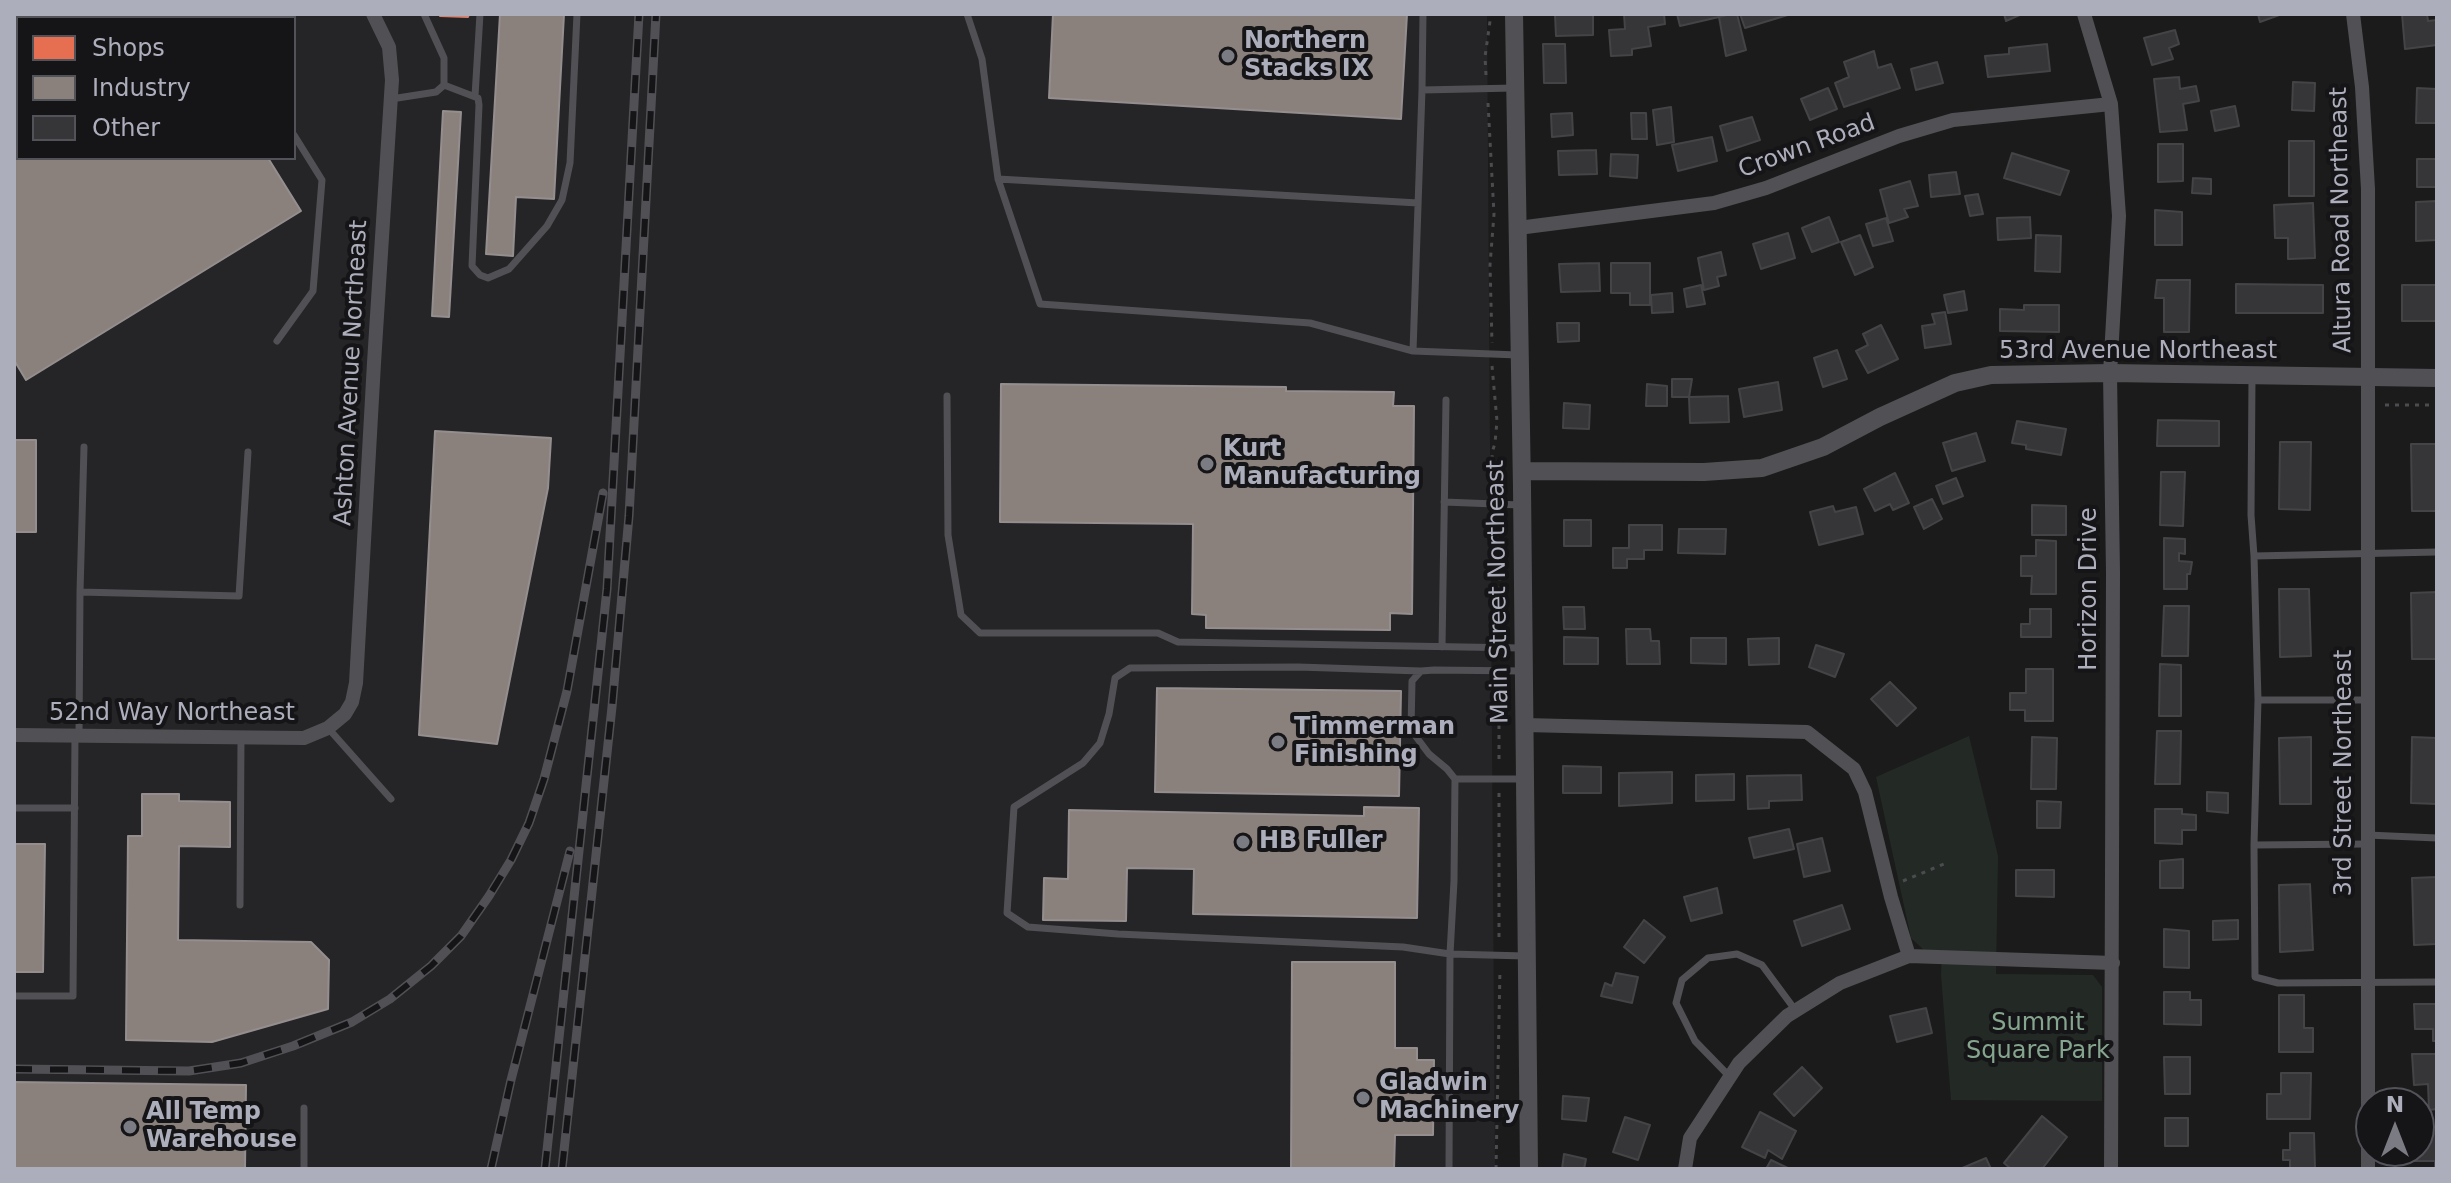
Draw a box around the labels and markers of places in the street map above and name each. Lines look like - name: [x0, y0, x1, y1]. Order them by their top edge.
- place label: Northern Stacks IX: [1244, 28, 1369, 84]
- marker: Northern Stacks IX: [1219, 47, 1237, 65]
- place label: Kurt Manufacturing: [1223, 436, 1421, 492]
- marker: Kurt Manufacturing: [1198, 455, 1216, 473]
- place label: Timmerman Finishing: [1294, 714, 1455, 770]
- marker: Timmerman Finishing: [1269, 733, 1287, 751]
- place label: HB Fuller: [1259, 828, 1383, 856]
- marker: HB Fuller: [1234, 833, 1252, 851]
- place label: Gladwin Machinery: [1379, 1070, 1519, 1126]
- marker: Gladwin Machinery: [1354, 1089, 1372, 1107]
- place label: All Temp Warehouse: [146, 1099, 297, 1155]
- marker: All Temp Warehouse: [121, 1118, 139, 1136]

